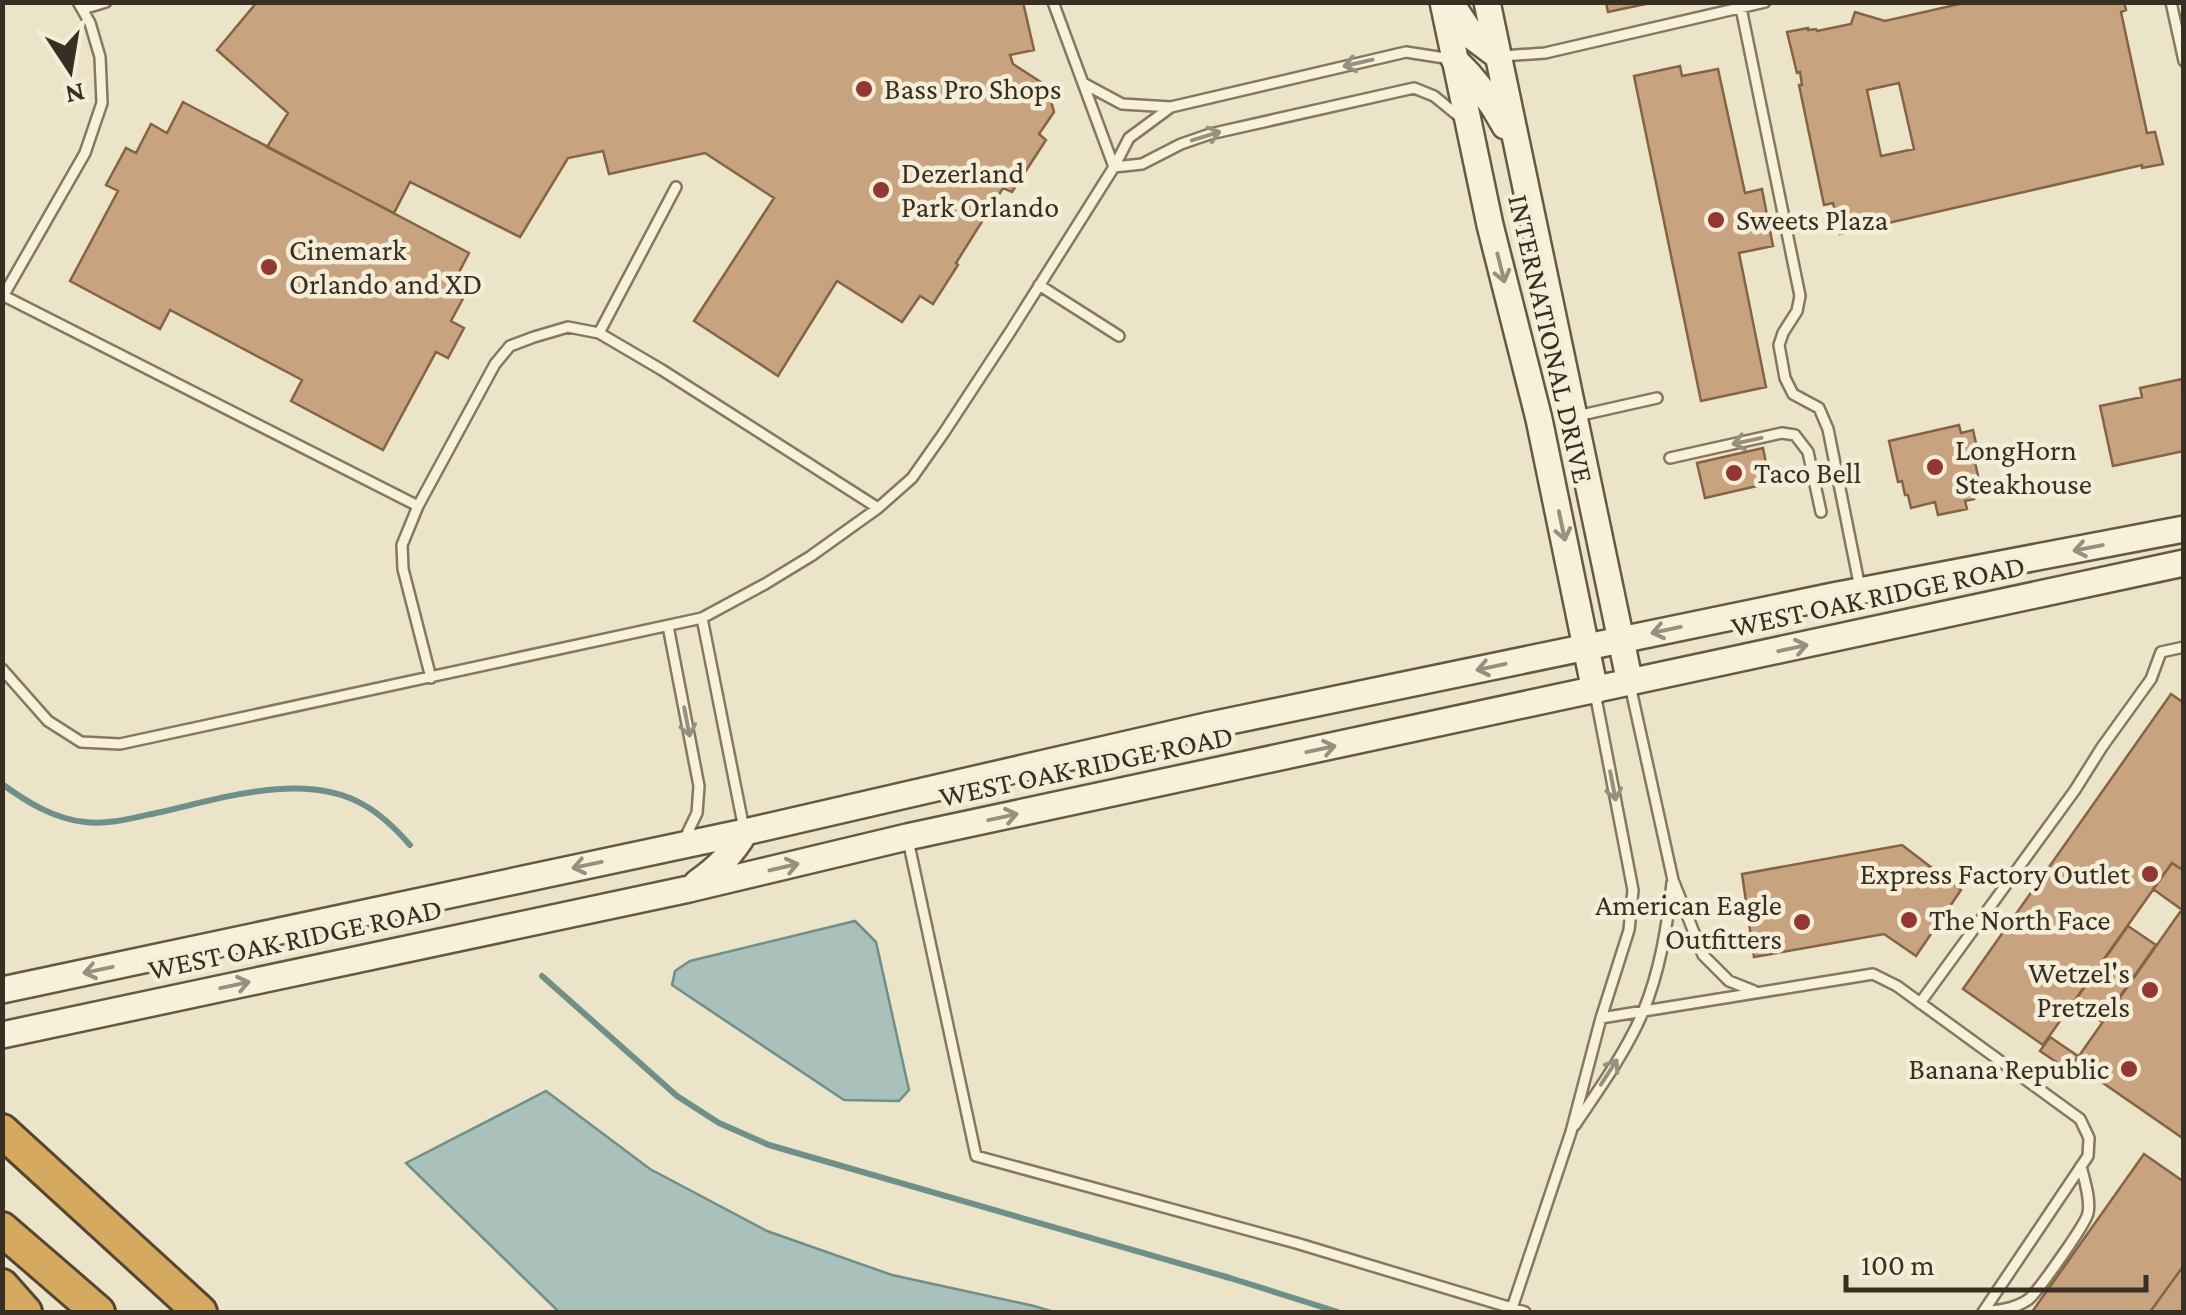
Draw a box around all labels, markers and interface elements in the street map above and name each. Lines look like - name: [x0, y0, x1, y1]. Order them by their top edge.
- north arrow: [20, 20, 120, 120]
- one-way arrow: [1343, 55, 1375, 73]
- place label: Bass Pro Shops: [884, 72, 1062, 106]
- text: N: [63, 77, 88, 111]
- marker: Bass Pro Shops: [853, 78, 875, 100]
- one-way arrow: [1189, 126, 1221, 144]
- place label: Dezerland Park Orlando: [901, 156, 1059, 223]
- marker: Dezerland Park Orlando: [870, 179, 892, 201]
- street label: INTERNATIONAL DRIVE: [1502, 191, 1601, 487]
- place label: Sweets Plaza: [1736, 203, 1888, 236]
- marker: Sweets Plaza: [1705, 209, 1727, 231]
- place label: Cinemark Orlando and XD: [289, 233, 482, 300]
- one-way arrow: [1492, 252, 1511, 283]
- marker: Cinemark Orlando and XD: [258, 256, 280, 278]
- one-way arrow: [1731, 433, 1763, 451]
- place label: LongHorn Steakhouse: [1955, 433, 2092, 500]
- place label: Taco Bell: [1754, 456, 1861, 489]
- marker: LongHorn Steakhouse: [1924, 456, 1946, 478]
- marker: Taco Bell: [1723, 462, 1745, 484]
- one-way arrow: [1553, 509, 1572, 541]
- one-way arrow: [2072, 539, 2105, 558]
- street label: WEST OAK RIDGE ROAD: [1728, 548, 2028, 643]
- one-way arrow: [1651, 622, 1683, 641]
- one-way arrow: [1776, 637, 1808, 656]
- one-way arrow: [1476, 658, 1508, 677]
- one-way arrow: [678, 705, 697, 737]
- street label: WEST OAK RIDGE ROAD: [936, 718, 1236, 813]
- one-way arrow: [1304, 739, 1336, 757]
- one-way arrow: [1604, 770, 1623, 802]
- one-way arrow: [986, 807, 1018, 825]
- one-way arrow: [572, 856, 604, 875]
- one-way arrow: [768, 856, 799, 875]
- place label: Express Factory Outlet: [1860, 857, 2131, 891]
- marker: Express Factory Outlet: [2139, 863, 2161, 885]
- place label: American Eagle Outfitters: [1595, 888, 1782, 955]
- street label: WEST OAK RIDGE ROAD: [145, 891, 445, 986]
- place label: The North Face: [1929, 903, 2111, 936]
- marker: The North Face: [1898, 909, 1920, 931]
- marker: American Eagle Outfitters: [1791, 911, 1813, 933]
- place label: Wetzel's Pretzels: [2028, 956, 2130, 1023]
- one-way arrow: [83, 962, 115, 980]
- one-way arrow: [218, 975, 250, 994]
- marker: Wetzel's Pretzels: [2139, 979, 2161, 1001]
- place label: Banana Republic: [1908, 1052, 2110, 1086]
- one-way arrow: [1599, 1058, 1620, 1087]
- marker: Banana Republic: [2118, 1058, 2140, 1080]
- scale bar: [1846, 1230, 2146, 1292]
- text: 100 m: [1861, 1248, 1935, 1281]

